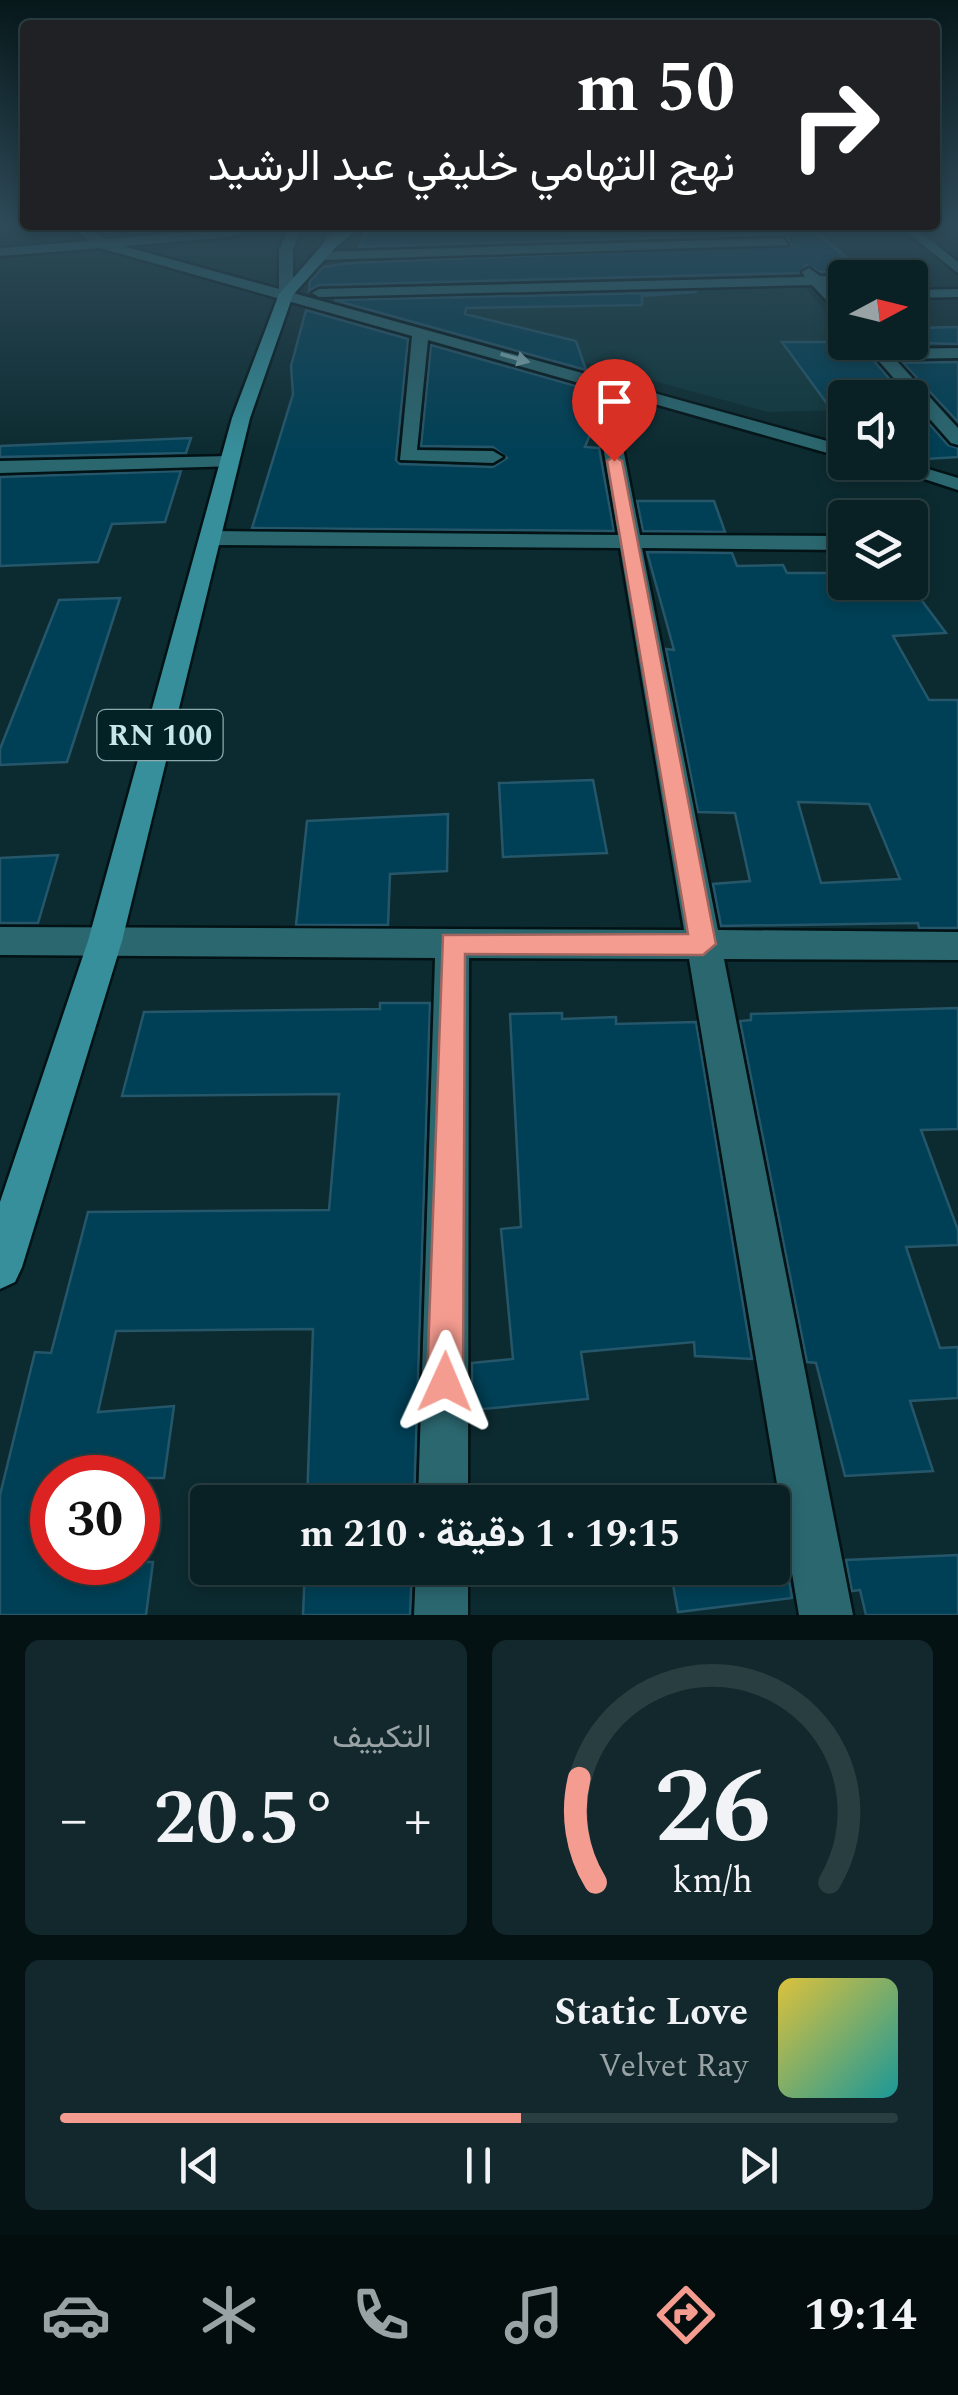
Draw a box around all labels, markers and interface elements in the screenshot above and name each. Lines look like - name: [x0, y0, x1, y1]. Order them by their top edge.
- text: 50 m: [576, 36, 735, 142]
- icon: right: [770, 60, 900, 190]
- text: نهج التهامي خليفي عبد الرشيد: [208, 132, 735, 201]
- north arrow: [828, 260, 928, 360]
- map controls: [828, 260, 928, 600]
- one-way arrow: [500, 351, 531, 366]
- pin: [572, 359, 657, 462]
- icon: arrive: [587, 374, 642, 429]
- button: sound: [828, 380, 928, 480]
- button: layers: [828, 500, 928, 600]
- road number: RN 100: [98, 710, 222, 760]
- position arrow: [393, 1330, 497, 1434]
- speed limit sign: 30: [30, 1455, 160, 1585]
- text: 19:15 · 1 دقيقة · 210 m: [300, 1506, 680, 1564]
- text: التكييف: [332, 1713, 432, 1762]
- text: 26: [654, 1730, 771, 1888]
- text: 20.5°: [154, 1763, 338, 1877]
- text: −: [60, 1779, 88, 1862]
- text: +: [404, 1779, 431, 1862]
- text: km/h: [672, 1854, 752, 1909]
- text: Static Love: [554, 1984, 748, 2042]
- text: Velvet Ray: [599, 2042, 748, 2091]
- icon: previous: [172, 2138, 227, 2193]
- icon: pause: [451, 2138, 506, 2193]
- icon: next: [731, 2138, 786, 2193]
- icon: car: [41, 2280, 111, 2350]
- icon: climate: [194, 2280, 264, 2350]
- icon: phone: [346, 2280, 416, 2350]
- icon: music: [499, 2280, 569, 2350]
- icon: directions: [651, 2280, 721, 2350]
- text: 19:14: [804, 2281, 917, 2350]

